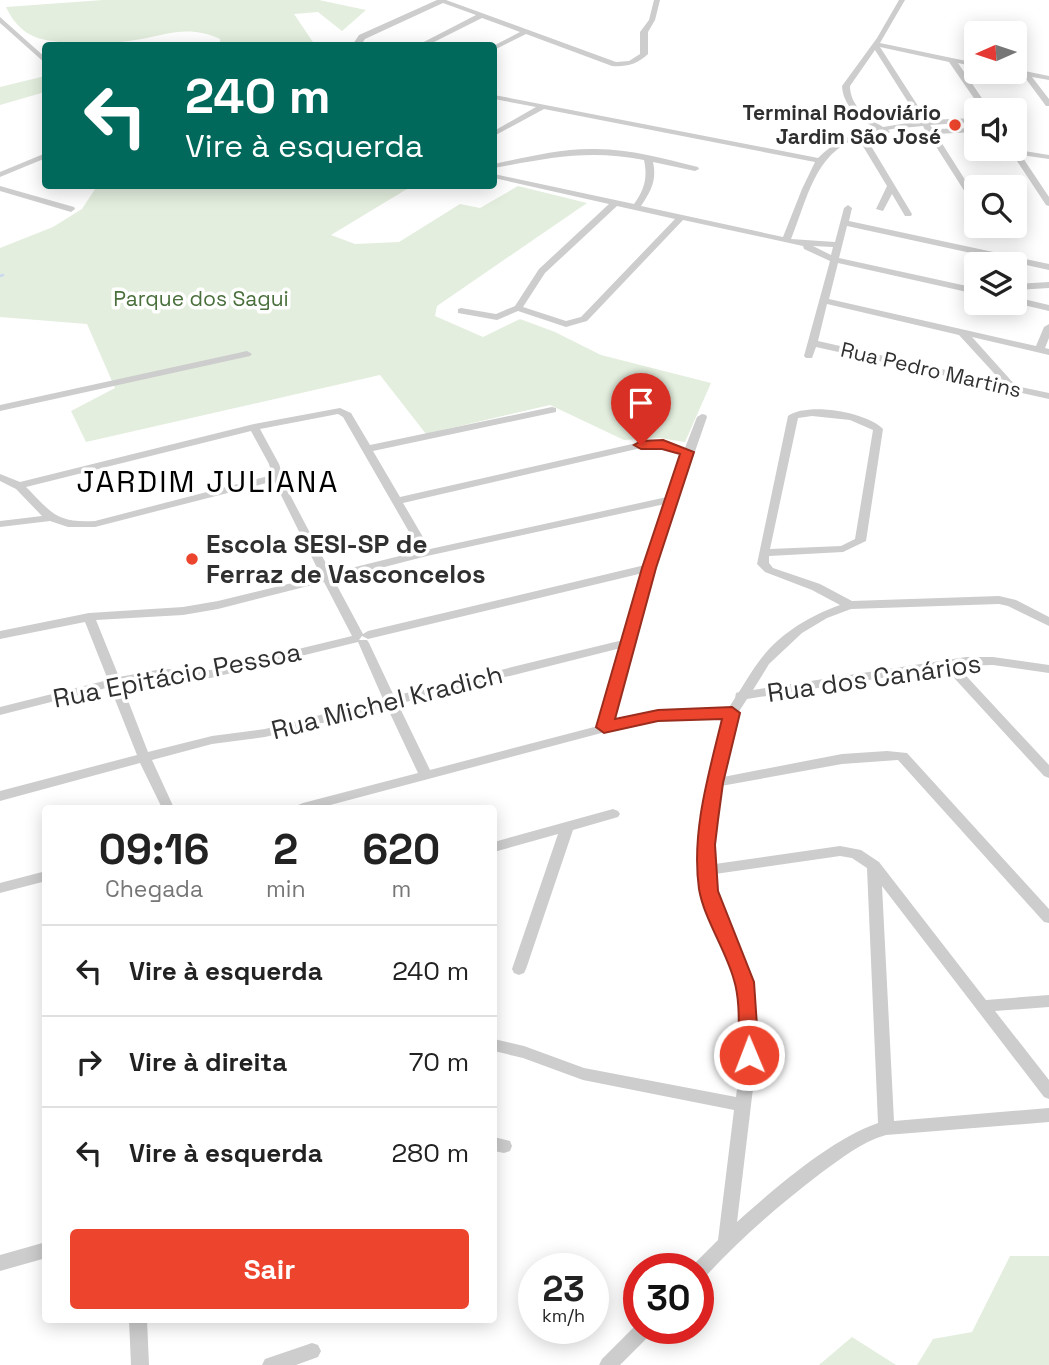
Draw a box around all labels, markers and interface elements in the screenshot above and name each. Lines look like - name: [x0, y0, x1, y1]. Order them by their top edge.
- north arrow: [964, 21, 1027, 84]
- map controls: [964, 21, 1027, 315]
- text: 240 m: [185, 65, 331, 127]
- icon: left: [70, 70, 161, 161]
- button: sound: [964, 98, 1027, 161]
- place label: Terminal Rodoviário Jardim São José: [743, 99, 941, 150]
- marker: Terminal Rodoviário Jardim São José: [947, 117, 963, 133]
- text: Vire à esquerda: [185, 126, 423, 166]
- button: search: [964, 175, 1027, 238]
- button: layers: [964, 252, 1027, 315]
- park label: Parque dos Sagui: [113, 285, 289, 312]
- street label: Rua Pedro Martins: [838, 336, 1024, 403]
- pin: [611, 373, 671, 445]
- icon: arrive: [622, 384, 660, 422]
- district label: JARDIM JULIANA: [77, 462, 339, 501]
- place label: Escola SESI-SP de Ferraz de Vasconcelos: [206, 527, 486, 591]
- marker: Escola SESI-SP de Ferraz de Vasconcelos: [184, 551, 200, 567]
- street label: Rua Epitácio Pessoa: [50, 634, 304, 716]
- street label: Rua dos Canários: [765, 646, 983, 710]
- street label: Rua Michel Kradich: [268, 657, 506, 747]
- text: 09:16: [99, 823, 209, 876]
- text: 2: [273, 823, 298, 876]
- text: 620: [362, 823, 440, 876]
- text: Chegada: [105, 874, 203, 904]
- text: min: [266, 874, 306, 904]
- text: m: [391, 874, 411, 904]
- icon: left: [70, 952, 108, 990]
- text: Vire à esquerda: [129, 954, 323, 988]
- text: 240 m: [392, 954, 469, 988]
- position arrow: [712, 1018, 786, 1092]
- icon: right: [70, 1043, 108, 1081]
- text: Vire à direita: [129, 1045, 287, 1079]
- text: 70 m: [409, 1045, 469, 1079]
- icon: left: [70, 1134, 108, 1172]
- text: Vire à esquerda: [129, 1136, 323, 1170]
- text: 280 m: [391, 1136, 469, 1170]
- button: Sair: [70, 1229, 469, 1309]
- speed limit sign: 30: [623, 1253, 714, 1344]
- text: 23: [542, 1267, 585, 1311]
- text: km/h: [542, 1304, 585, 1327]

